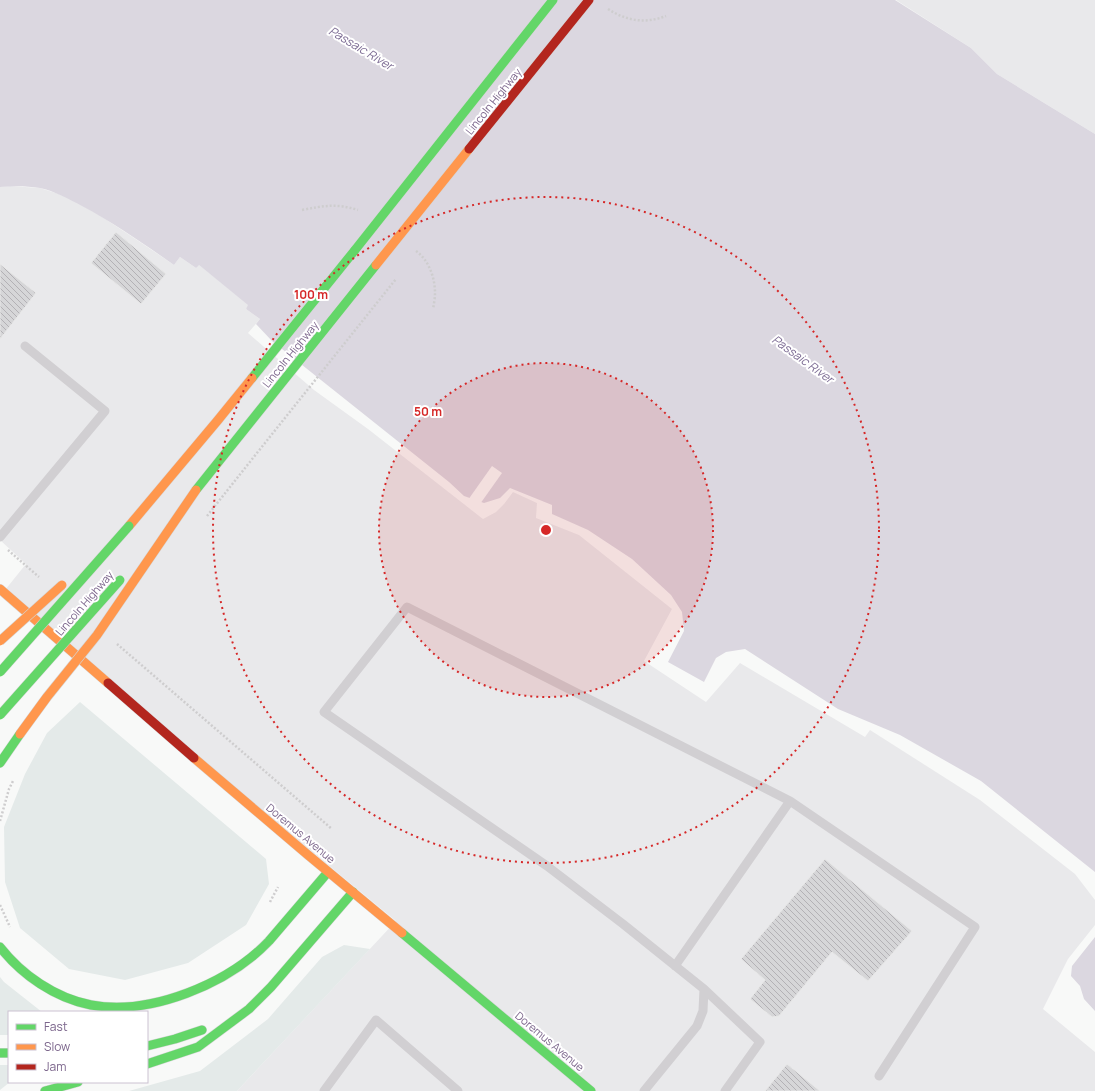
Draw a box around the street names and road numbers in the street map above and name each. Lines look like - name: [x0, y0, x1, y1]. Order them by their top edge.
- street label: Lincoln Highway: [462, 65, 525, 137]
- street label: Lincoln Highway: [259, 318, 322, 390]
- street label: Lincoln Highway: [52, 567, 116, 639]
- street label: Doremus Avenue: [263, 800, 339, 867]
- street label: Doremus Avenue: [512, 1008, 588, 1075]

